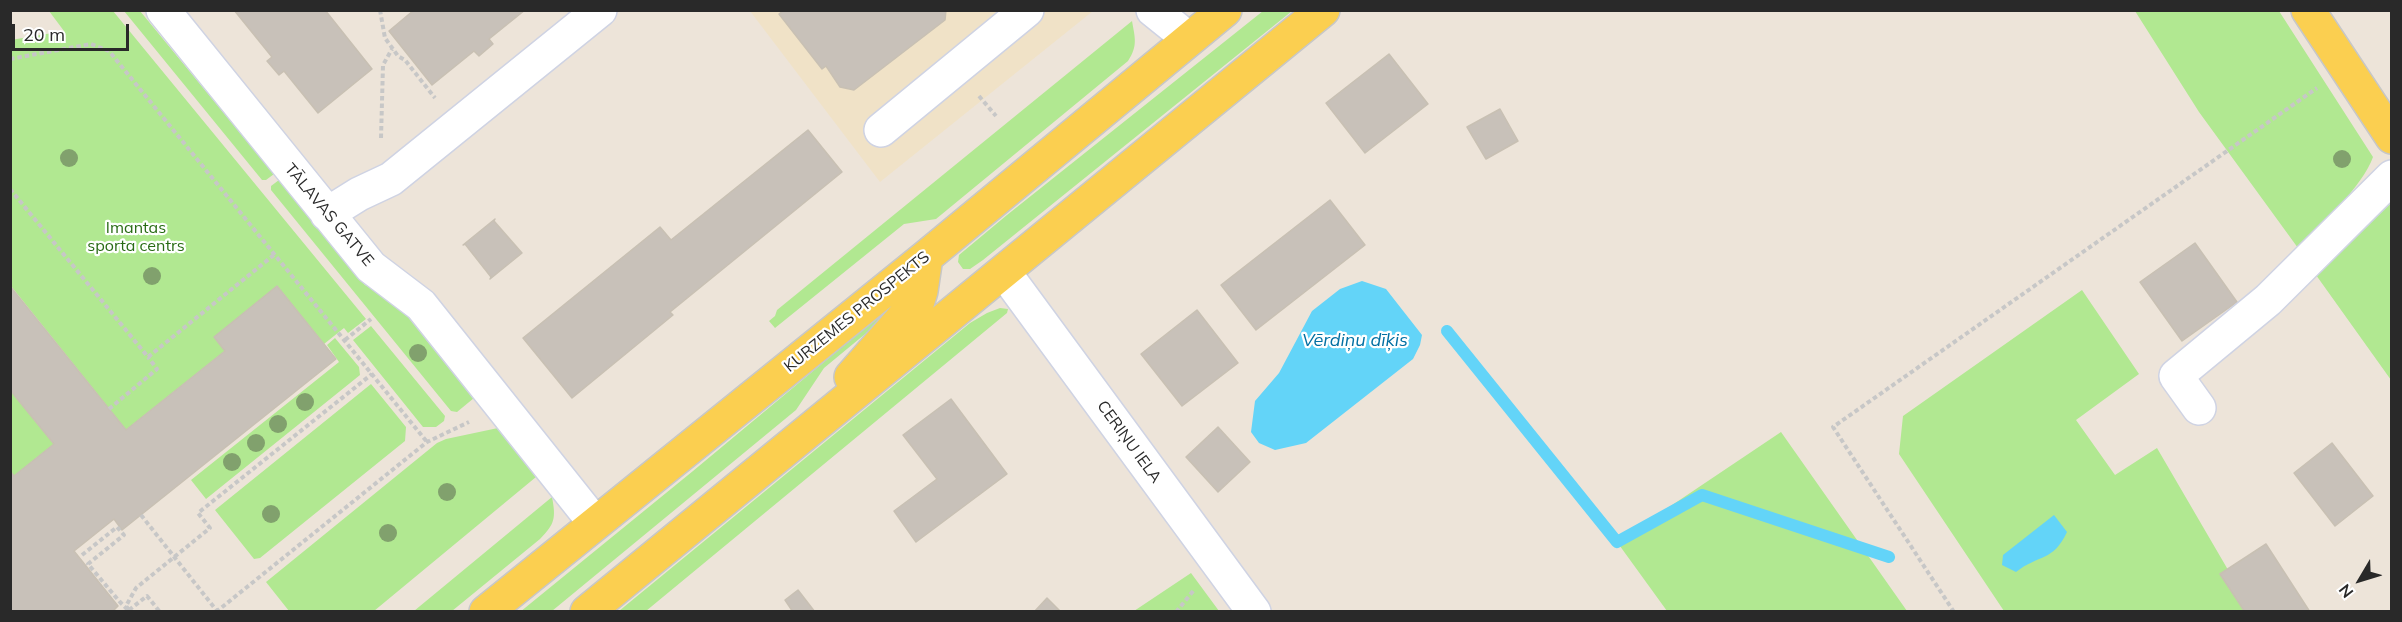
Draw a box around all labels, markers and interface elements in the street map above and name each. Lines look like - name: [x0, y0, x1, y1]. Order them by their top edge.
- scale bar: [15, 12, 132, 50]
- text: 20 m: [23, 23, 65, 46]
- street label: TĀLAVAS GATVE: [280, 160, 378, 270]
- park label: Imantas sporta centrs: [87, 218, 185, 256]
- street label: KURZEMES PROSPEKTS: [781, 248, 933, 376]
- water label: Vērdiņu dīķis: [1302, 330, 1408, 352]
- street label: CERIŅU IELA: [1093, 397, 1165, 487]
- north arrow: [2330, 550, 2390, 610]
- text: N: [2334, 580, 2357, 602]

